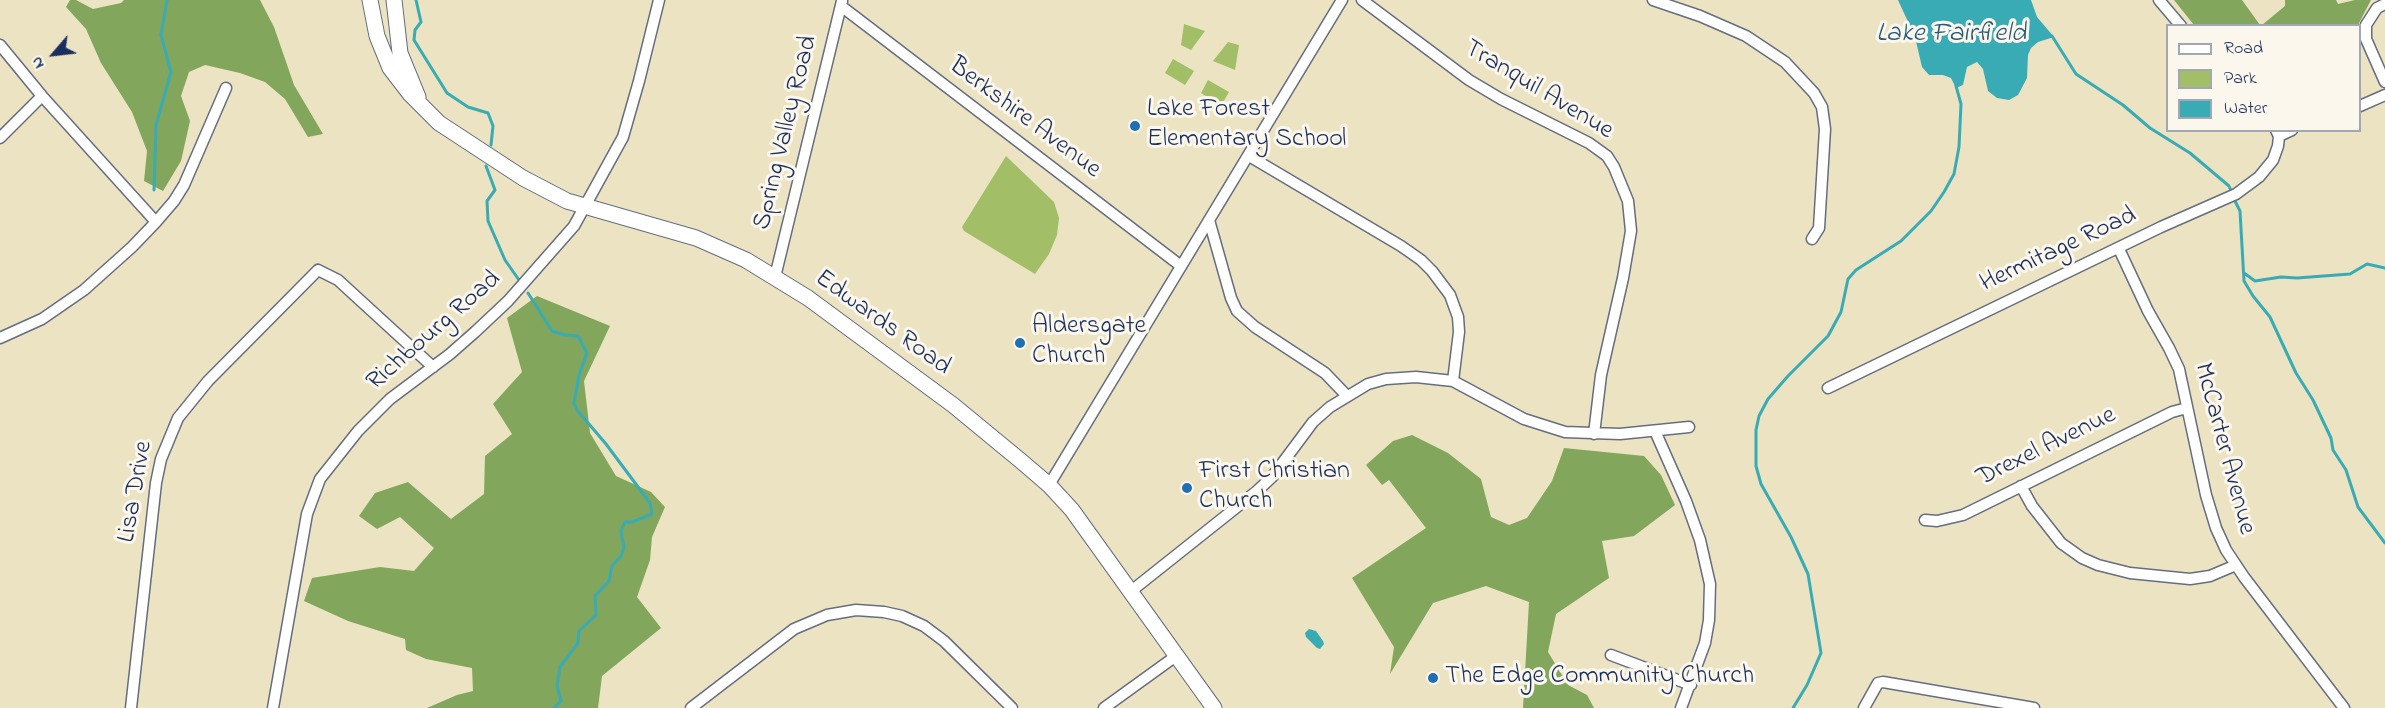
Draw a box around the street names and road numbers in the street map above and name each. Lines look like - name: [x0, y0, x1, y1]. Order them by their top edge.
- street label: Spring Valley Road: [748, 33, 826, 233]
- street label: Tranquil Avenue: [1458, 34, 1618, 148]
- street label: Berkshire Avenue: [942, 52, 1106, 186]
- street label: Hermitage Road: [1976, 201, 2142, 301]
- street label: Edwards Road: [808, 264, 956, 384]
- street label: Richbourg Road: [361, 265, 509, 399]
- street label: McCarter Avenue: [2185, 360, 2261, 538]
- street label: Drexel Avenue: [1972, 401, 2122, 495]
- street label: Lisa Drive: [113, 439, 161, 545]

